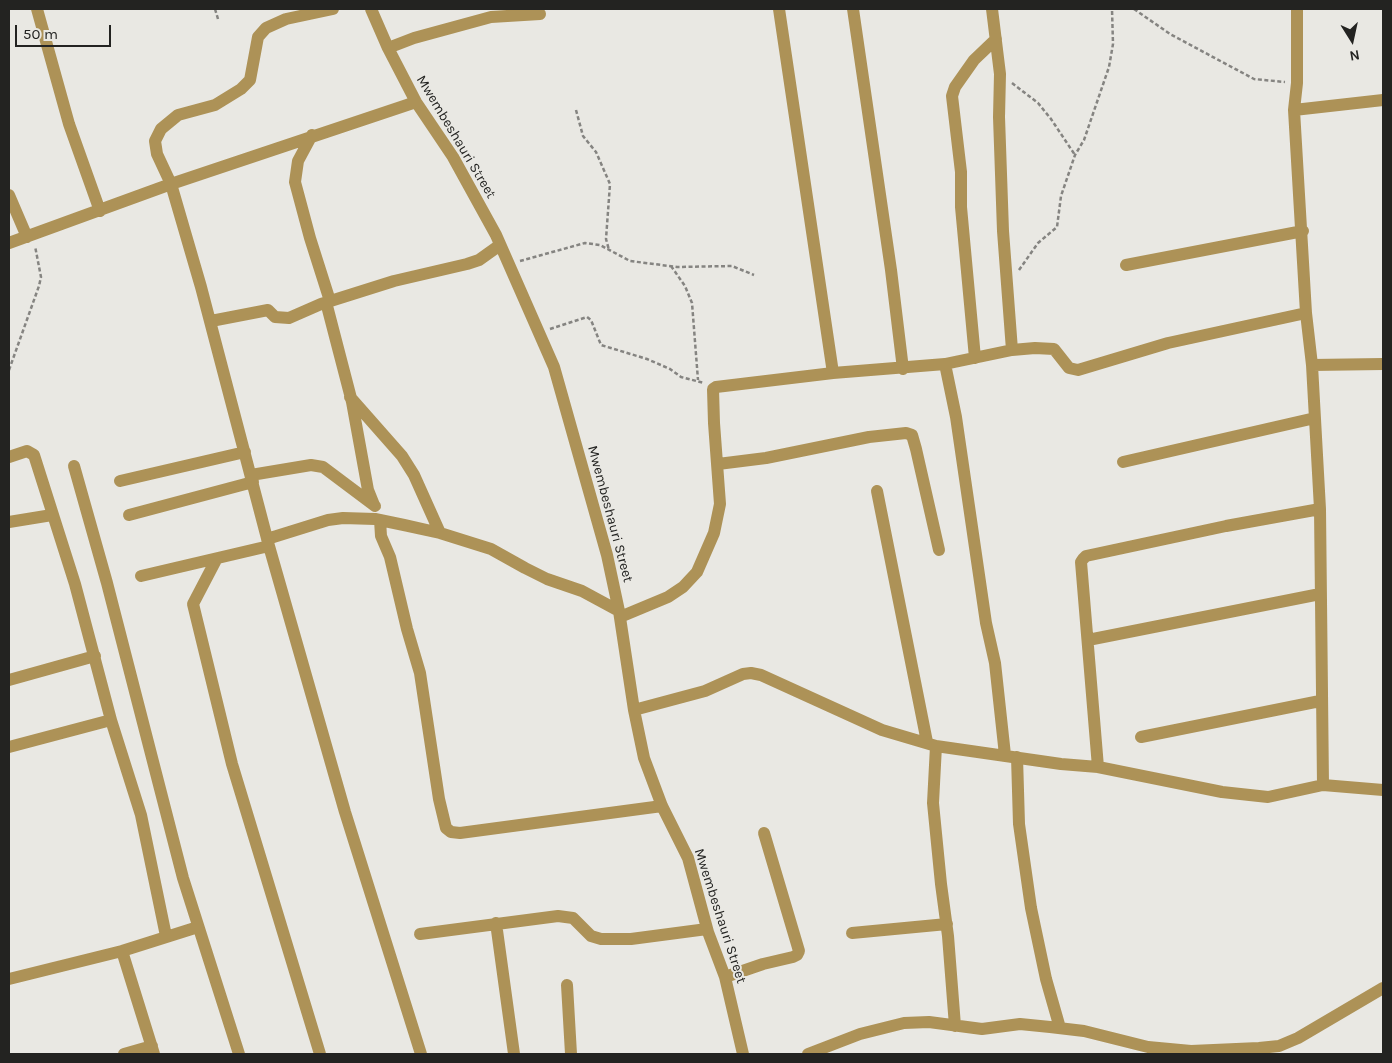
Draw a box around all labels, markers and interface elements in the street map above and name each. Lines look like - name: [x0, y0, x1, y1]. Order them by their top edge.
- scale bar: [18, 15, 114, 47]
- north arrow: [1327, 15, 1377, 65]
- text: 50 m: [23, 25, 58, 43]
- text: N: [1348, 46, 1361, 65]
- street label: Mwembeshauri Street: [413, 72, 499, 202]
- street label: Mwembeshauri Street: [584, 444, 636, 584]
- street label: Mwembeshauri Street: [690, 846, 750, 986]

